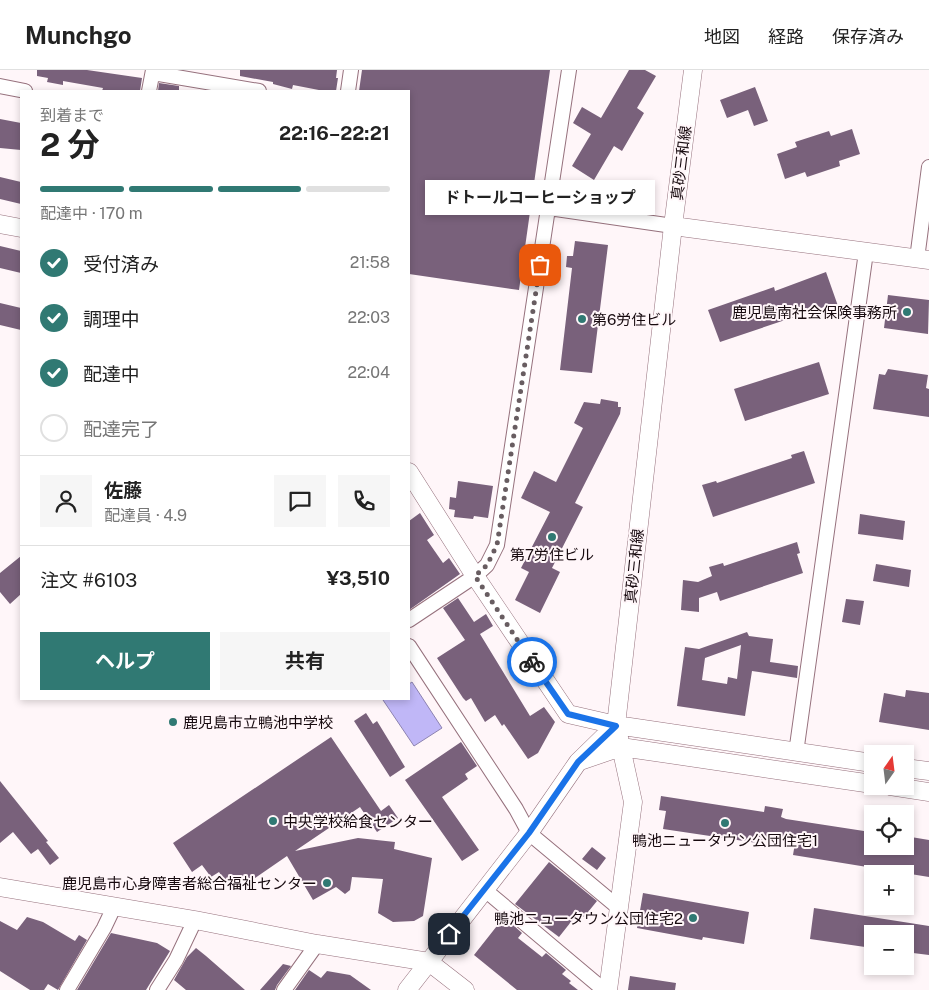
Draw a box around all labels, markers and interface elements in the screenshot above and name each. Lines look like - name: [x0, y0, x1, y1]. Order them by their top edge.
- text: Munchgo: [25, 21, 131, 49]
- text: 地図: [704, 26, 740, 47]
- text: 経路: [768, 26, 804, 47]
- text: 保存済み: [832, 26, 904, 47]
- text: 到着まで: [40, 106, 104, 125]
- text: 22:16–22:21: [279, 122, 390, 144]
- street label: 真砂三和線: [668, 125, 694, 201]
- text: 2 分: [40, 126, 100, 163]
- callout: ドトールコーヒーショップ: [425, 180, 655, 215]
- text: ドトールコーヒーショップ: [444, 188, 636, 207]
- text: 配達中 · 170 m: [40, 204, 143, 223]
- pin: [519, 244, 561, 286]
- icon: check: [40, 249, 68, 277]
- icon: bag: [526, 251, 554, 279]
- text: 受付済み: [83, 253, 159, 275]
- text: 21:58: [350, 253, 390, 272]
- icon: check: [40, 304, 68, 332]
- place label: 鹿児島南社会保険事務所: [732, 304, 897, 321]
- marker: 鹿児島南社会保険事務所: [901, 306, 913, 318]
- text: 調理中: [83, 308, 140, 330]
- text: 22:03: [348, 308, 390, 327]
- place label: 第6労住ビル: [592, 311, 676, 328]
- marker: 第6労住ビル: [576, 313, 588, 325]
- icon: check: [40, 359, 68, 387]
- text: 配達中: [83, 363, 140, 385]
- text: 22:04: [348, 363, 390, 382]
- text: 配達完了: [83, 418, 159, 440]
- button: person: [40, 475, 92, 527]
- button: chat: [274, 475, 326, 527]
- button: phone: [338, 475, 390, 527]
- text: 佐藤: [104, 479, 142, 501]
- text: 配達員 · 4.9: [104, 506, 187, 525]
- street label: 真砂三和線: [622, 528, 646, 604]
- marker: 第7労住ビル: [546, 531, 558, 543]
- place label: 第7労住ビル: [510, 546, 594, 563]
- text: ¥3,510: [326, 567, 390, 589]
- text: 注文 #6103: [40, 569, 137, 591]
- button: ヘルプ: [40, 632, 210, 690]
- button: 共有: [220, 632, 390, 690]
- courier: [507, 637, 557, 687]
- icon: bike: [518, 648, 546, 676]
- place label: 鹿児島市立鴨池中学校: [183, 714, 333, 731]
- marker: 鹿児島市立鴨池中学校: [167, 716, 179, 728]
- north arrow: [864, 745, 914, 795]
- map controls: [864, 745, 914, 975]
- button: locate: [864, 805, 914, 855]
- place label: 中央学校給食センター: [283, 813, 433, 830]
- marker: 中央学校給食センター: [267, 815, 279, 827]
- marker: 鴨池ニュータウン公団住宅1: [719, 817, 731, 829]
- place label: 鴨池ニュータウン公団住宅1: [632, 832, 818, 849]
- button: +: [864, 865, 914, 915]
- place label: 鹿児島市心身障害者総合福祉センター: [62, 875, 317, 892]
- marker: 鹿児島市心身障害者総合福祉センター: [321, 877, 333, 889]
- place label: 鴨池ニュータウン公団住宅2: [494, 910, 683, 927]
- marker: 鴨池ニュータウン公団住宅2: [687, 912, 699, 924]
- pin: [428, 913, 470, 955]
- icon: home: [435, 920, 463, 948]
- button: −: [864, 925, 914, 975]

